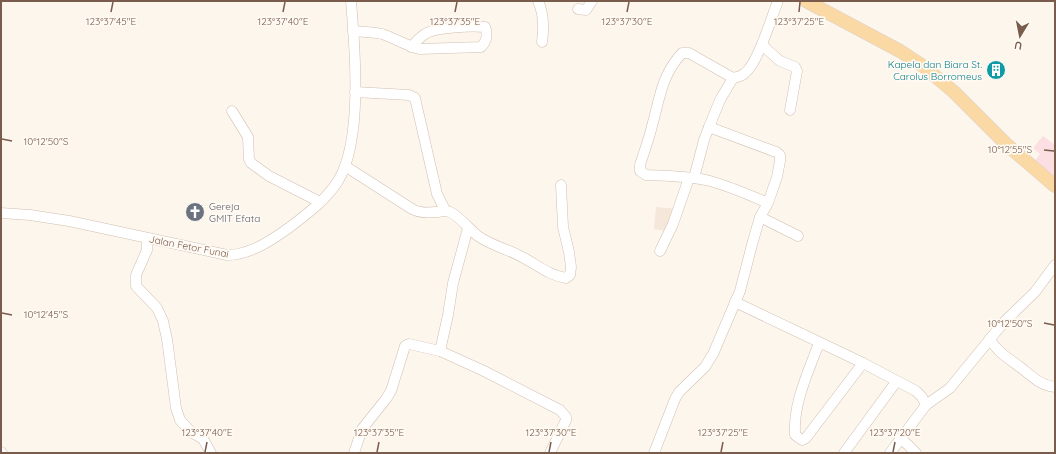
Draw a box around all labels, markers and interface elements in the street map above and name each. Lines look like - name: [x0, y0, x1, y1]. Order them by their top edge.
- text: 123°37'45"E: [86, 15, 137, 28]
- text: 123°37'40"E: [258, 15, 309, 28]
- text: 123°37'35"E: [430, 15, 480, 28]
- text: 123°37'30"E: [602, 15, 653, 28]
- text: 123°37'25"E: [774, 15, 825, 28]
- north arrow: [1000, 16, 1040, 56]
- text: U: [1013, 38, 1023, 53]
- place label: Kapela dan Biara St. Carolus Borromeus: [888, 58, 982, 83]
- building icon: Kapela dan Biara St. Carolus Borromeus: [985, 59, 1007, 81]
- text: 10°12'50"S: [24, 135, 69, 148]
- text: 10°12'55"S: [988, 143, 1033, 156]
- place label: Gereja GMIT Efata: [209, 200, 260, 225]
- church icon: Gereja GMIT Efata: [184, 201, 206, 223]
- street label: Jalan Fetor Funai: [148, 232, 230, 261]
- text: 10°12'45"S: [24, 308, 69, 321]
- text: 10°12'50"S: [988, 317, 1033, 330]
- text: 123°37'40"E: [182, 426, 233, 439]
- text: 123°37'35"E: [354, 426, 404, 439]
- text: 123°37'30"E: [526, 426, 577, 439]
- text: 123°37'25"E: [698, 426, 749, 439]
- text: 123°37'20"E: [869, 426, 921, 439]

